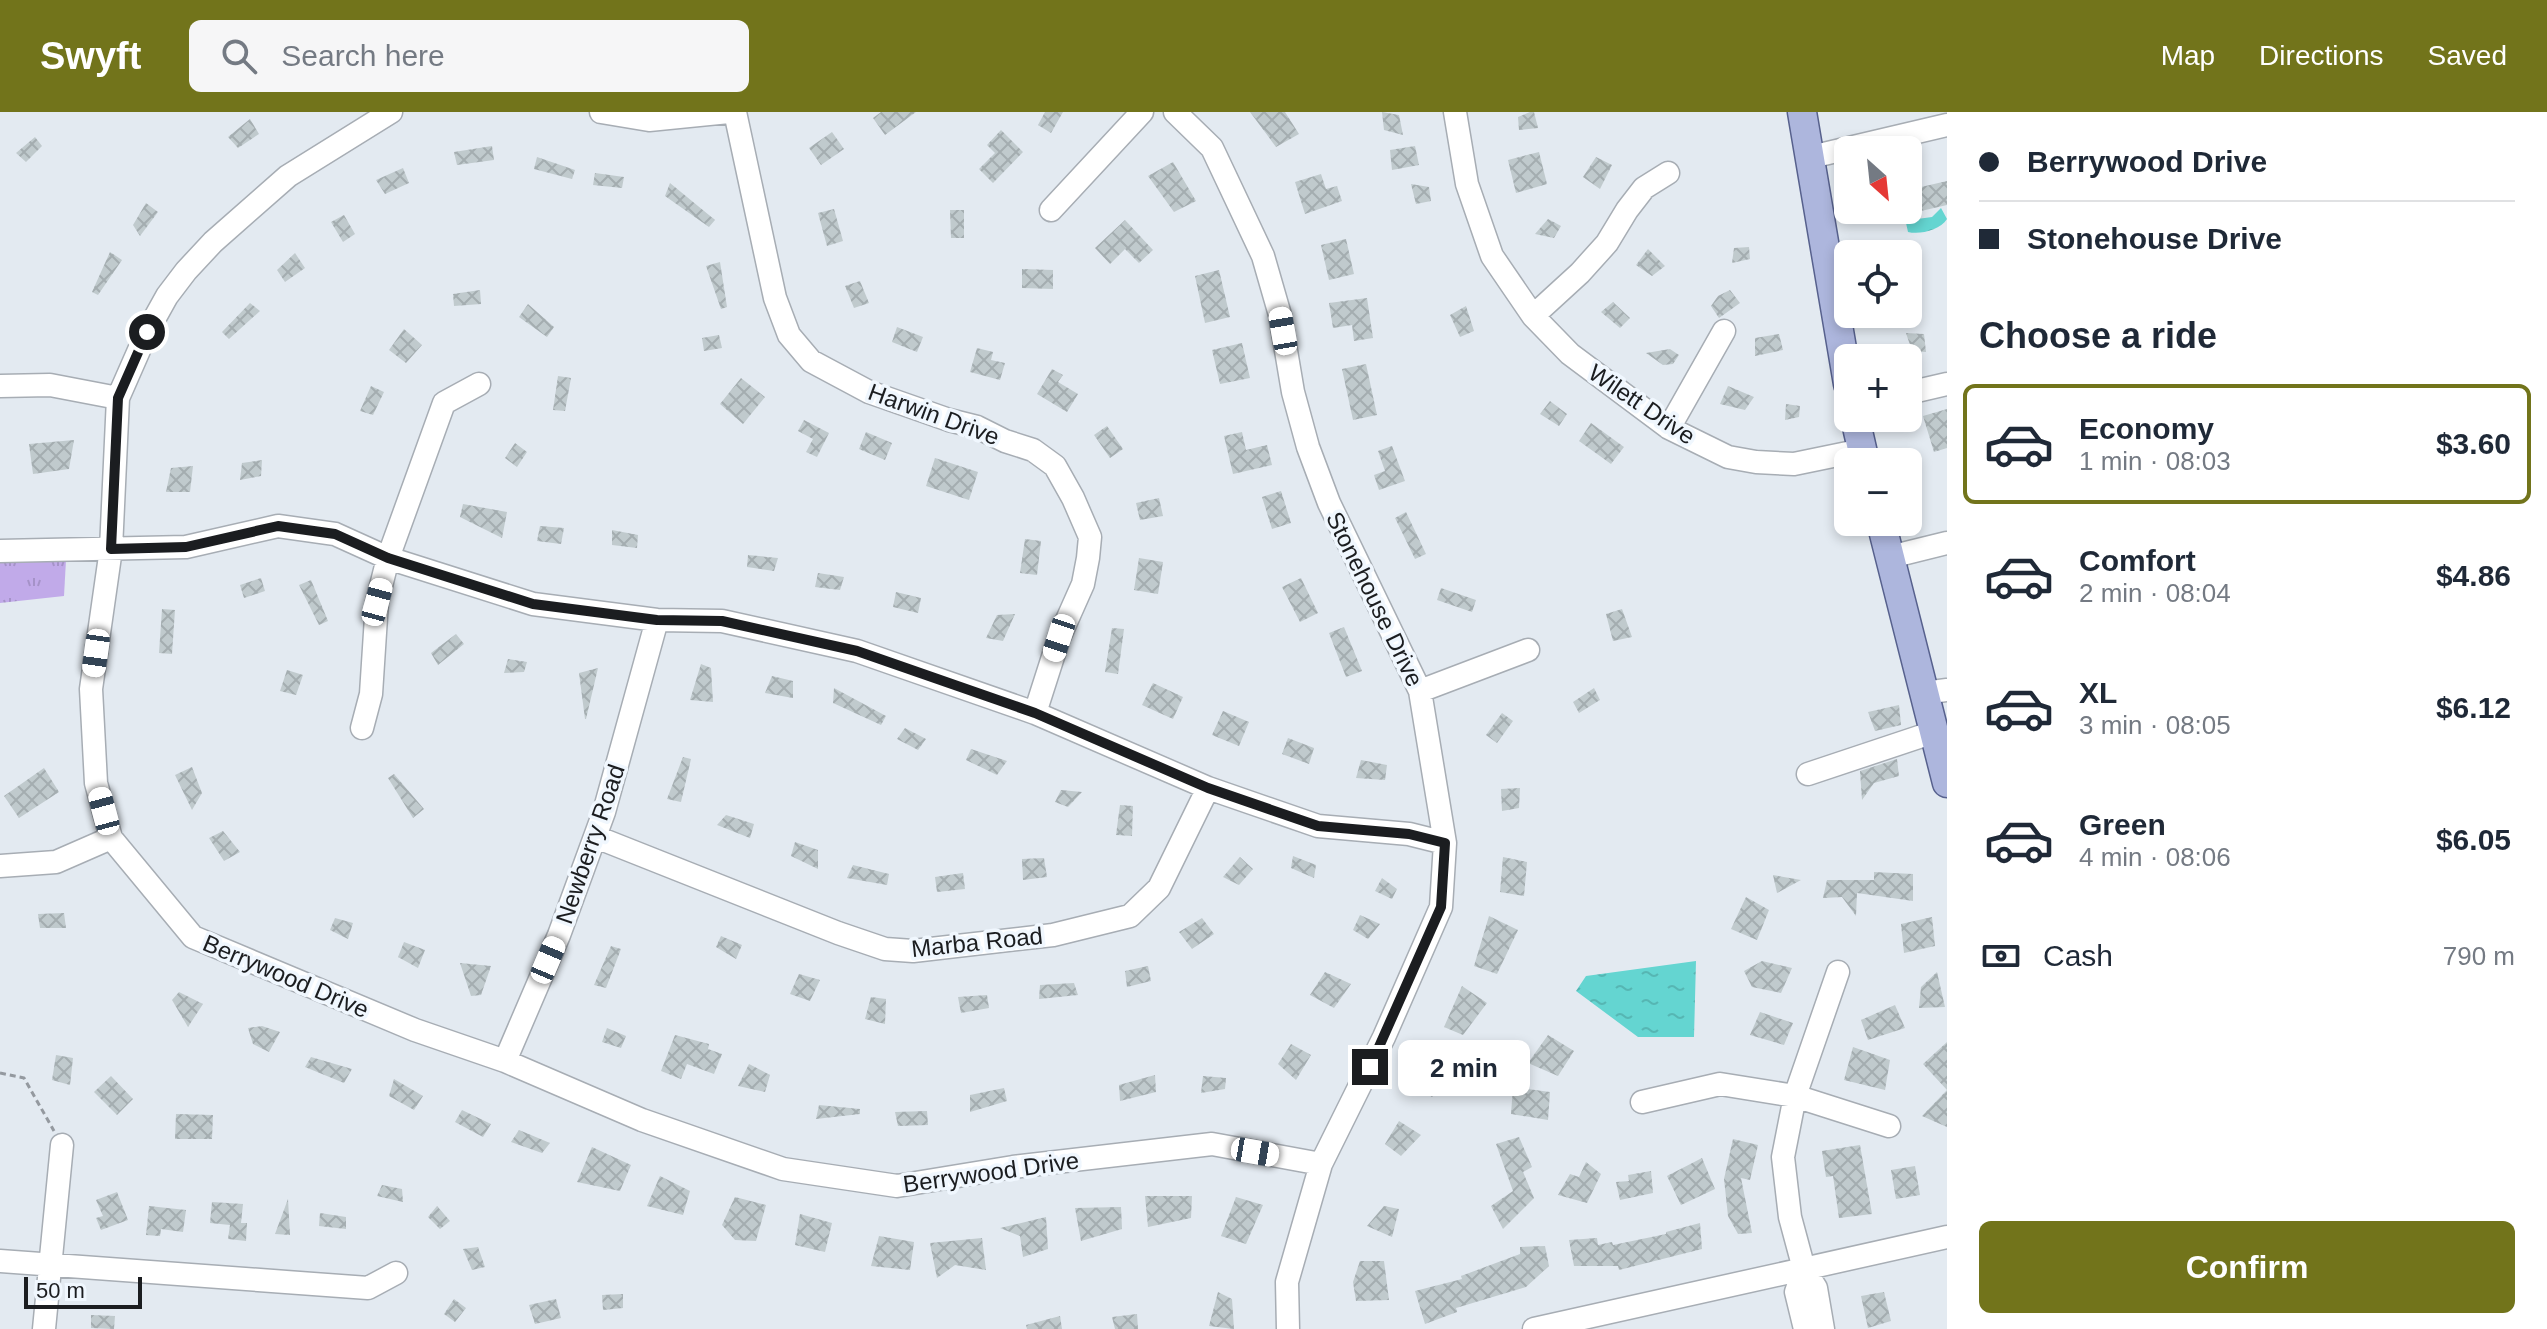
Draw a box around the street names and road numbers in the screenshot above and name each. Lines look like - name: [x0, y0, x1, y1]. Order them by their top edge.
- street label: Wilett Drive: [1584, 359, 1700, 449]
- street label: Harwin Drive: [865, 378, 1003, 450]
- street label: Stonehouse Drive: [1321, 507, 1429, 691]
- street label: Newberry Road: [550, 761, 630, 927]
- street label: Marba Road: [910, 922, 1044, 962]
- street label: Berrywood Drive: [199, 929, 373, 1023]
- street label: Berrywood Drive: [901, 1146, 1081, 1198]

